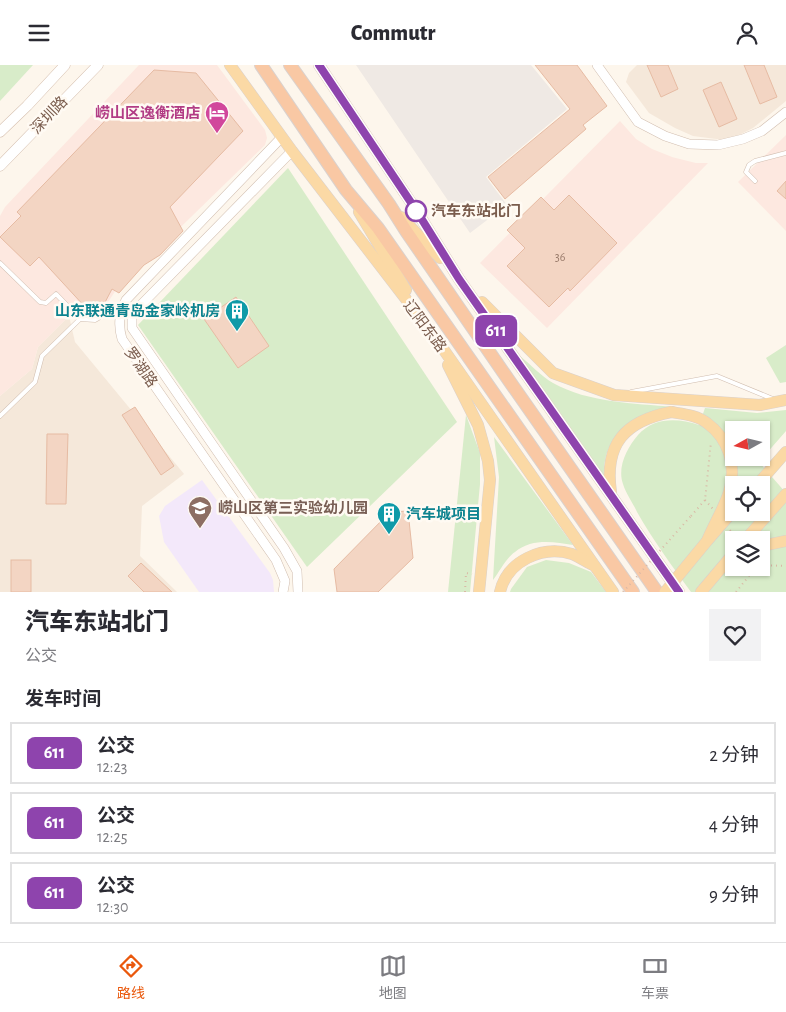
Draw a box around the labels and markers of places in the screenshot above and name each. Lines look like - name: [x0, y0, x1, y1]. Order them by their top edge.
- hotel icon: 崂山区逸衡酒店: [204, 100, 230, 134]
- place label: 崂山区逸衡酒店: [95, 105, 200, 121]
- marker: 汽车东站北门: [405, 200, 427, 222]
- place label: 汽车东站北门: [431, 203, 521, 219]
- building icon: 山东联通青岛金家岭机房: [224, 298, 250, 332]
- place label: 山东联通青岛金家岭机房: [55, 302, 220, 319]
- school or university icon: 崂山区第三实验幼儿园: [187, 495, 213, 529]
- place label: 崂山区第三实验幼儿园: [218, 499, 368, 516]
- building icon: 汽车城项目: [376, 501, 402, 535]
- place label: 汽车城项目: [406, 505, 481, 522]

